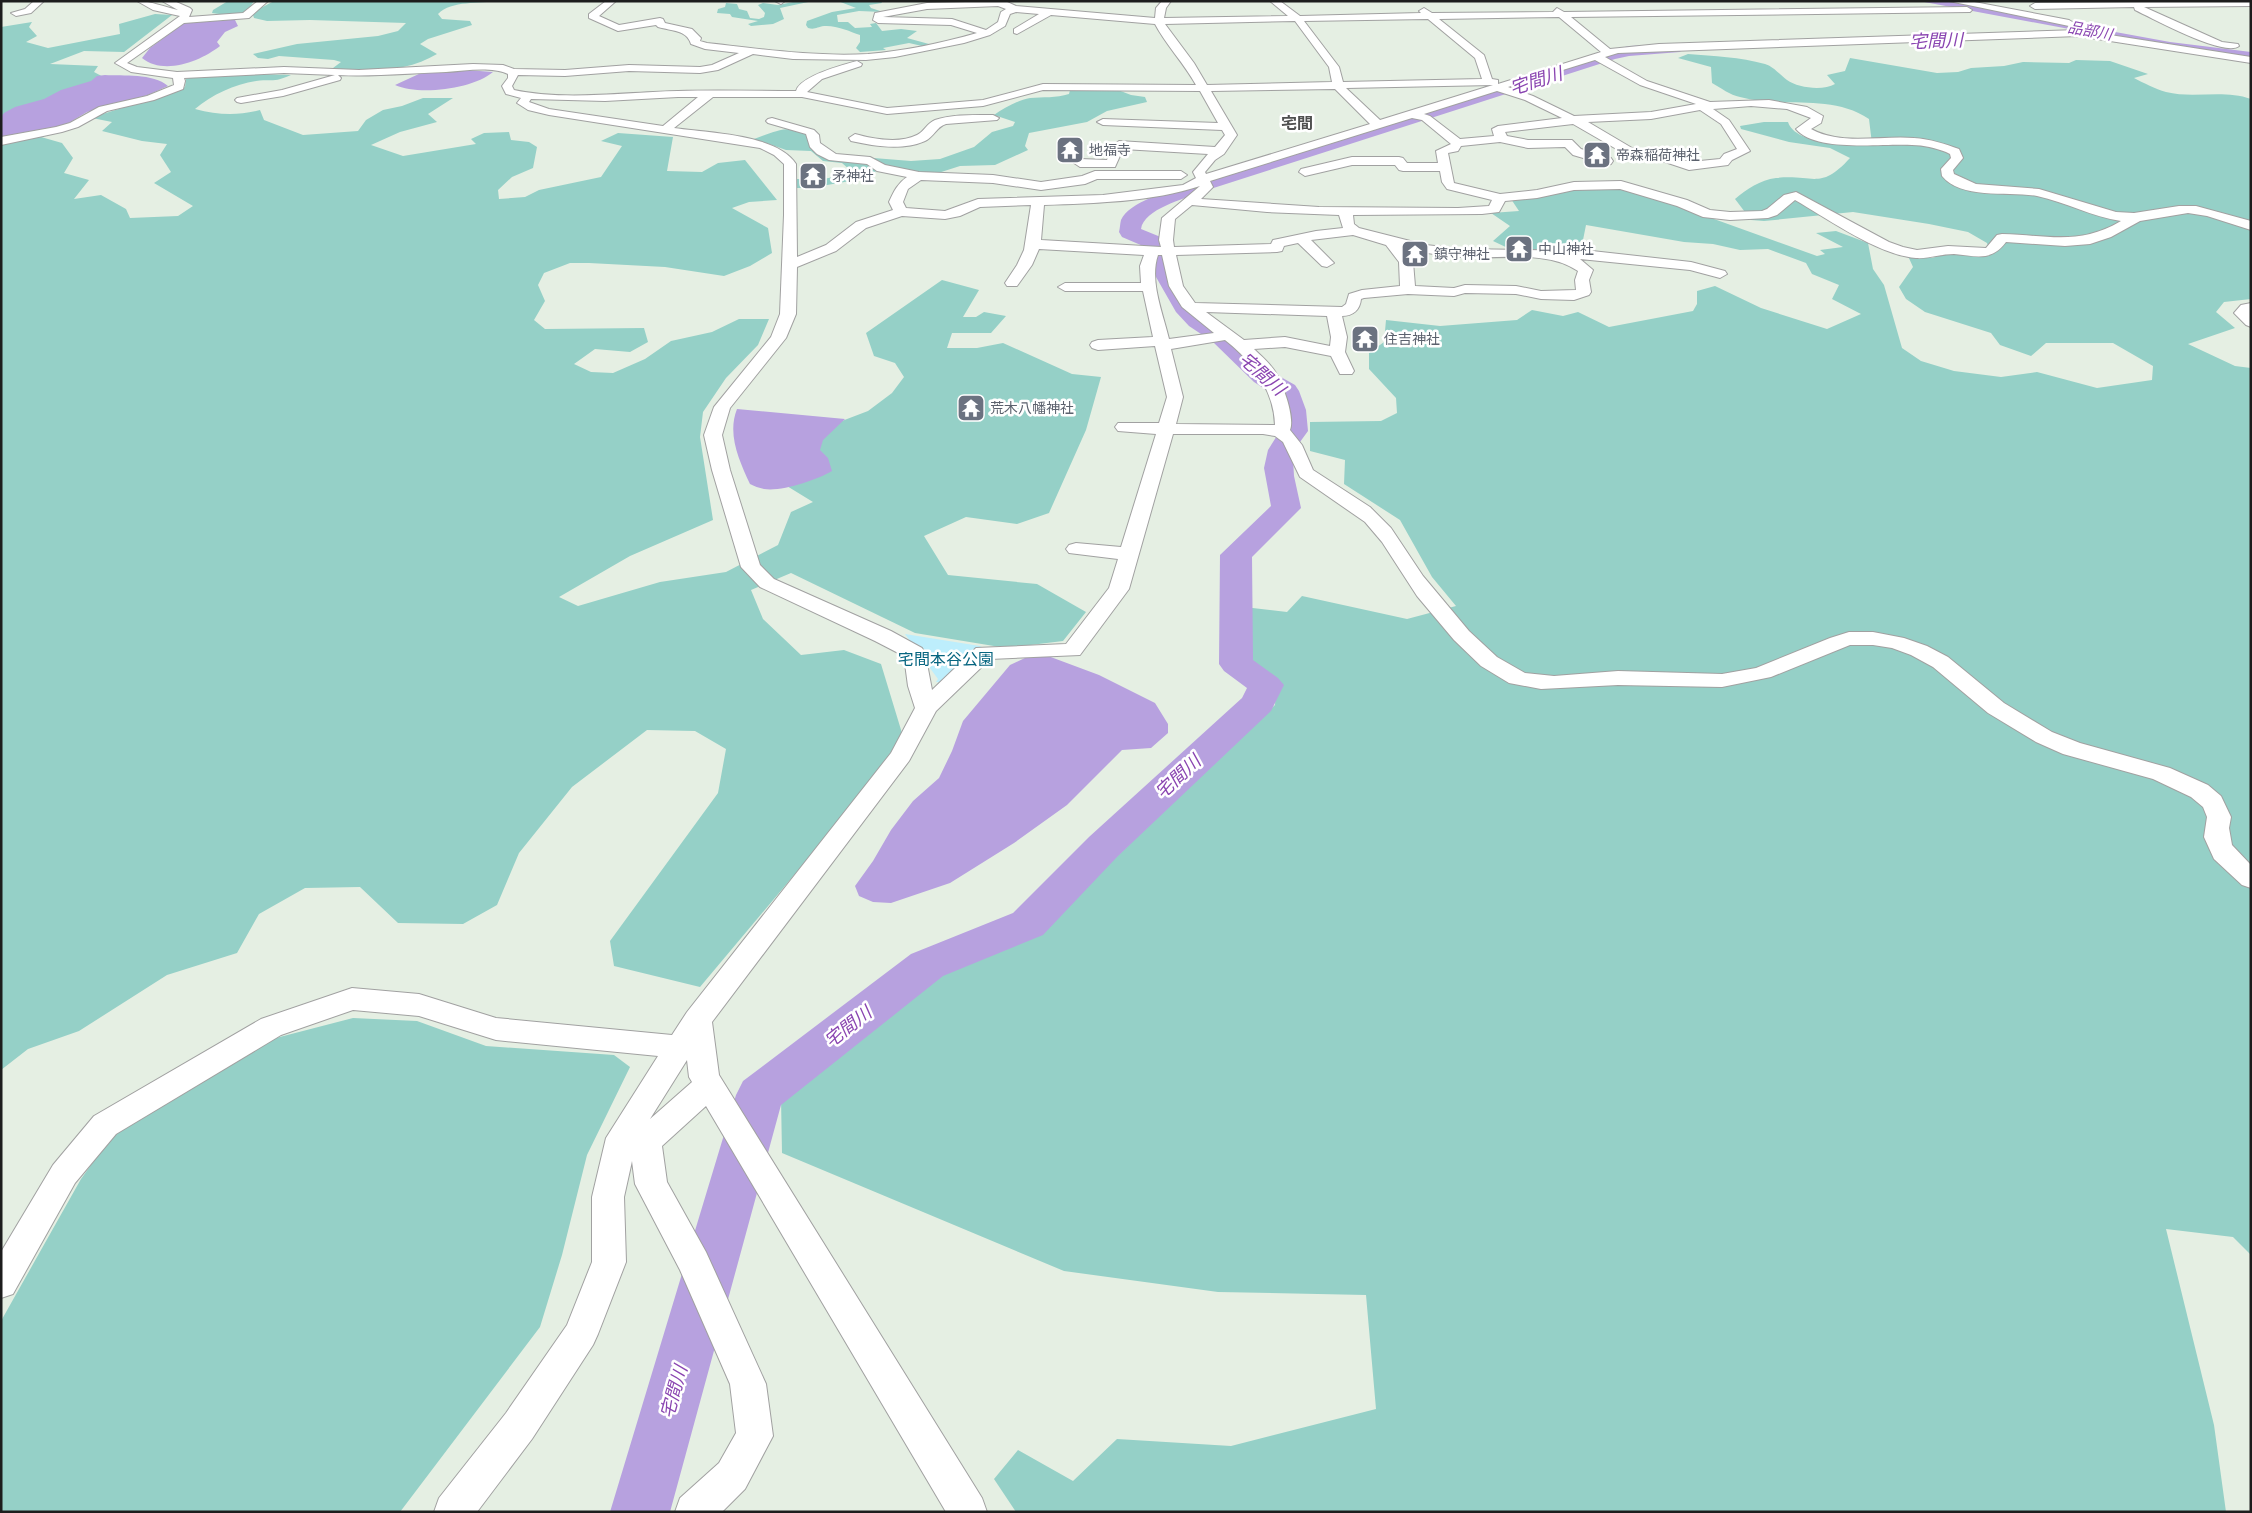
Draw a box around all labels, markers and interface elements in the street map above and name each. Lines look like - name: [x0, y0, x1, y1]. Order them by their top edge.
- water label: 品部川: [2066, 17, 2116, 43]
- water label: 宅間川: [1909, 28, 1965, 52]
- water label: 宅間川: [1507, 61, 1567, 98]
- district label: 宅間: [1281, 113, 1313, 132]
- temple icon: 地福寺: [1055, 135, 1085, 165]
- temple icon: 帝森稲荷神社: [1582, 140, 1612, 170]
- place label: 地福寺: [1089, 141, 1131, 158]
- place label: 帝森稲荷神社: [1616, 146, 1700, 163]
- temple icon: 矛神社: [798, 161, 828, 191]
- place label: 矛神社: [832, 167, 874, 184]
- temple icon: 中山神社: [1504, 234, 1534, 264]
- temple icon: 鎮守神社: [1400, 239, 1430, 269]
- place label: 中山神社: [1538, 240, 1594, 257]
- place label: 鎮守神社: [1434, 245, 1490, 262]
- temple icon: 住吉神社: [1350, 324, 1380, 354]
- place label: 住吉神社: [1384, 330, 1440, 347]
- water label: 宅間川: [1235, 347, 1292, 401]
- temple icon: 荒木八幡神社: [956, 393, 986, 423]
- place label: 荒木八幡神社: [990, 399, 1074, 416]
- park label: 宅間本谷公園: [898, 649, 994, 668]
- water label: 宅間川: [1150, 748, 1206, 803]
- water label: 宅間川: [819, 1000, 877, 1052]
- water label: 宅間川: [655, 1361, 692, 1421]

